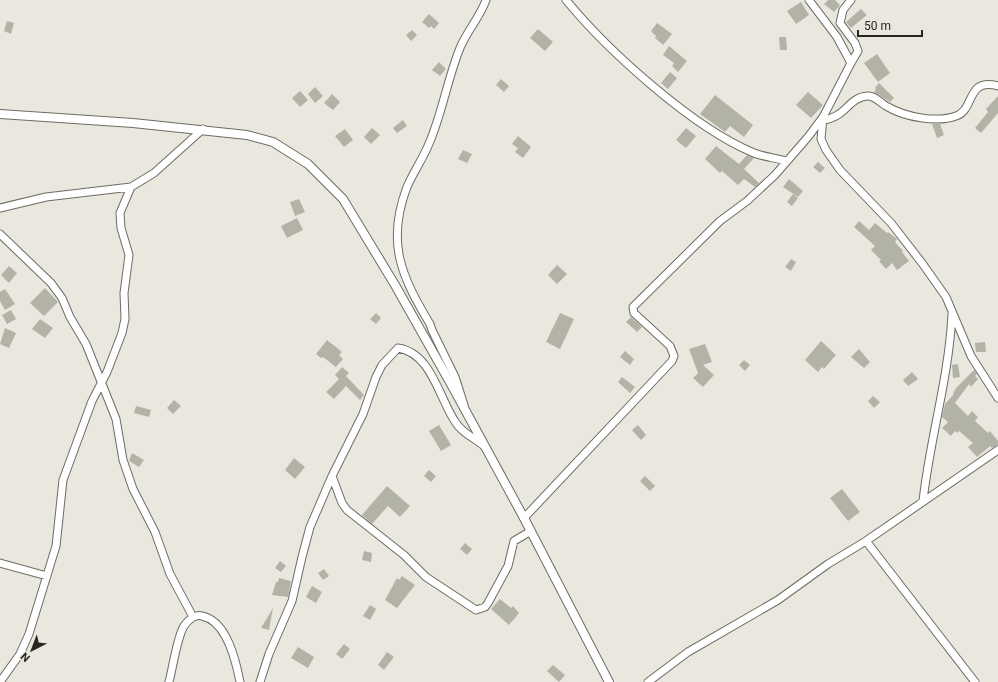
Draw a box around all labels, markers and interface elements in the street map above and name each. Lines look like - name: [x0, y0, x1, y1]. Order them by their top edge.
- scale bar: [858, 12, 922, 38]
- text: 50 m: [864, 19, 891, 33]
- north arrow: [12, 630, 52, 670]
- text: N: [18, 649, 33, 664]

